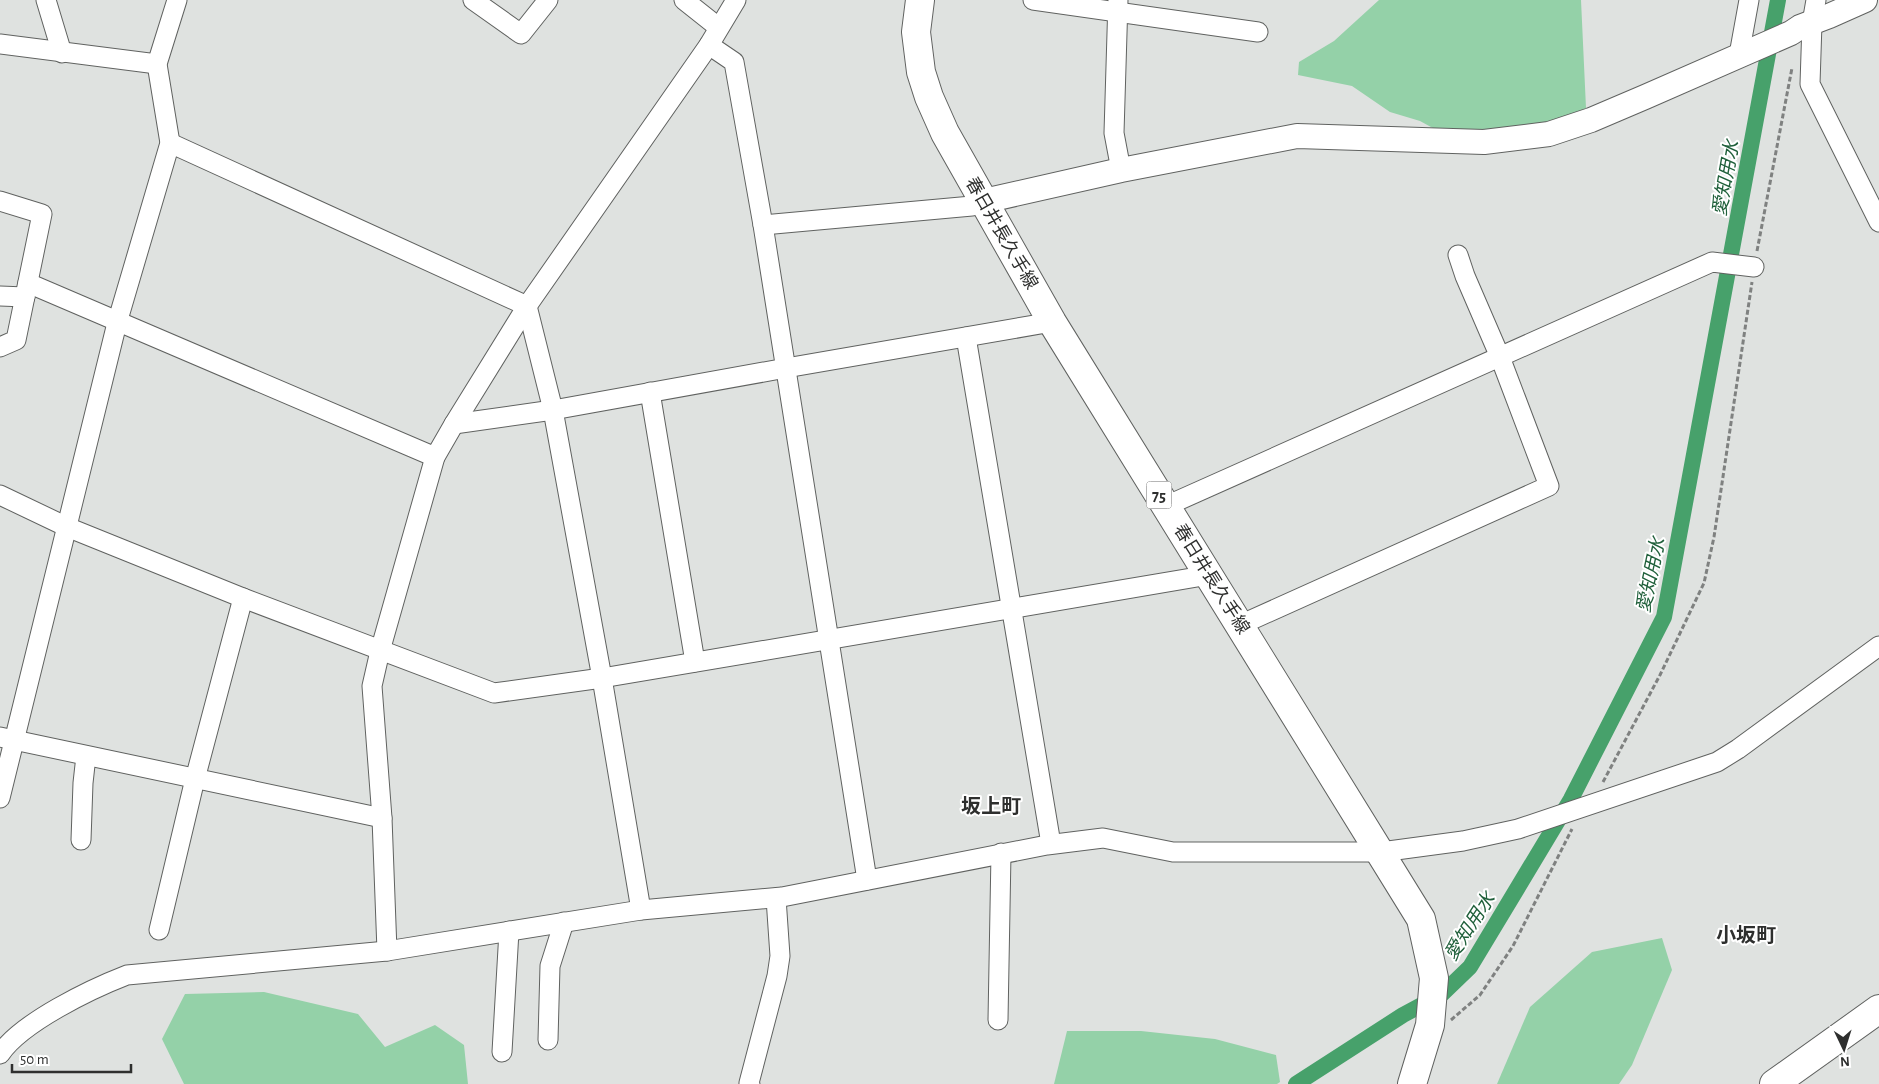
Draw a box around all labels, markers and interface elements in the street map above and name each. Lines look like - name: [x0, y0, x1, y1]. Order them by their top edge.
- water label: 愛知用水: [1710, 137, 1743, 217]
- street label: 春日井長久手線: [962, 173, 1042, 293]
- road number: 75: [1146, 482, 1172, 508]
- street label: 春日井長久手線: [1170, 520, 1254, 638]
- water label: 愛知用水: [1633, 534, 1669, 614]
- district label: 坂上町: [961, 796, 1021, 817]
- water label: 愛知用水: [1441, 888, 1500, 964]
- district label: 小坂町: [1716, 925, 1776, 946]
- north arrow: [1819, 1024, 1869, 1074]
- scale bar: [12, 1042, 131, 1074]
- text: 50 m: [20, 1052, 49, 1067]
- text: N: [1839, 1054, 1850, 1068]

